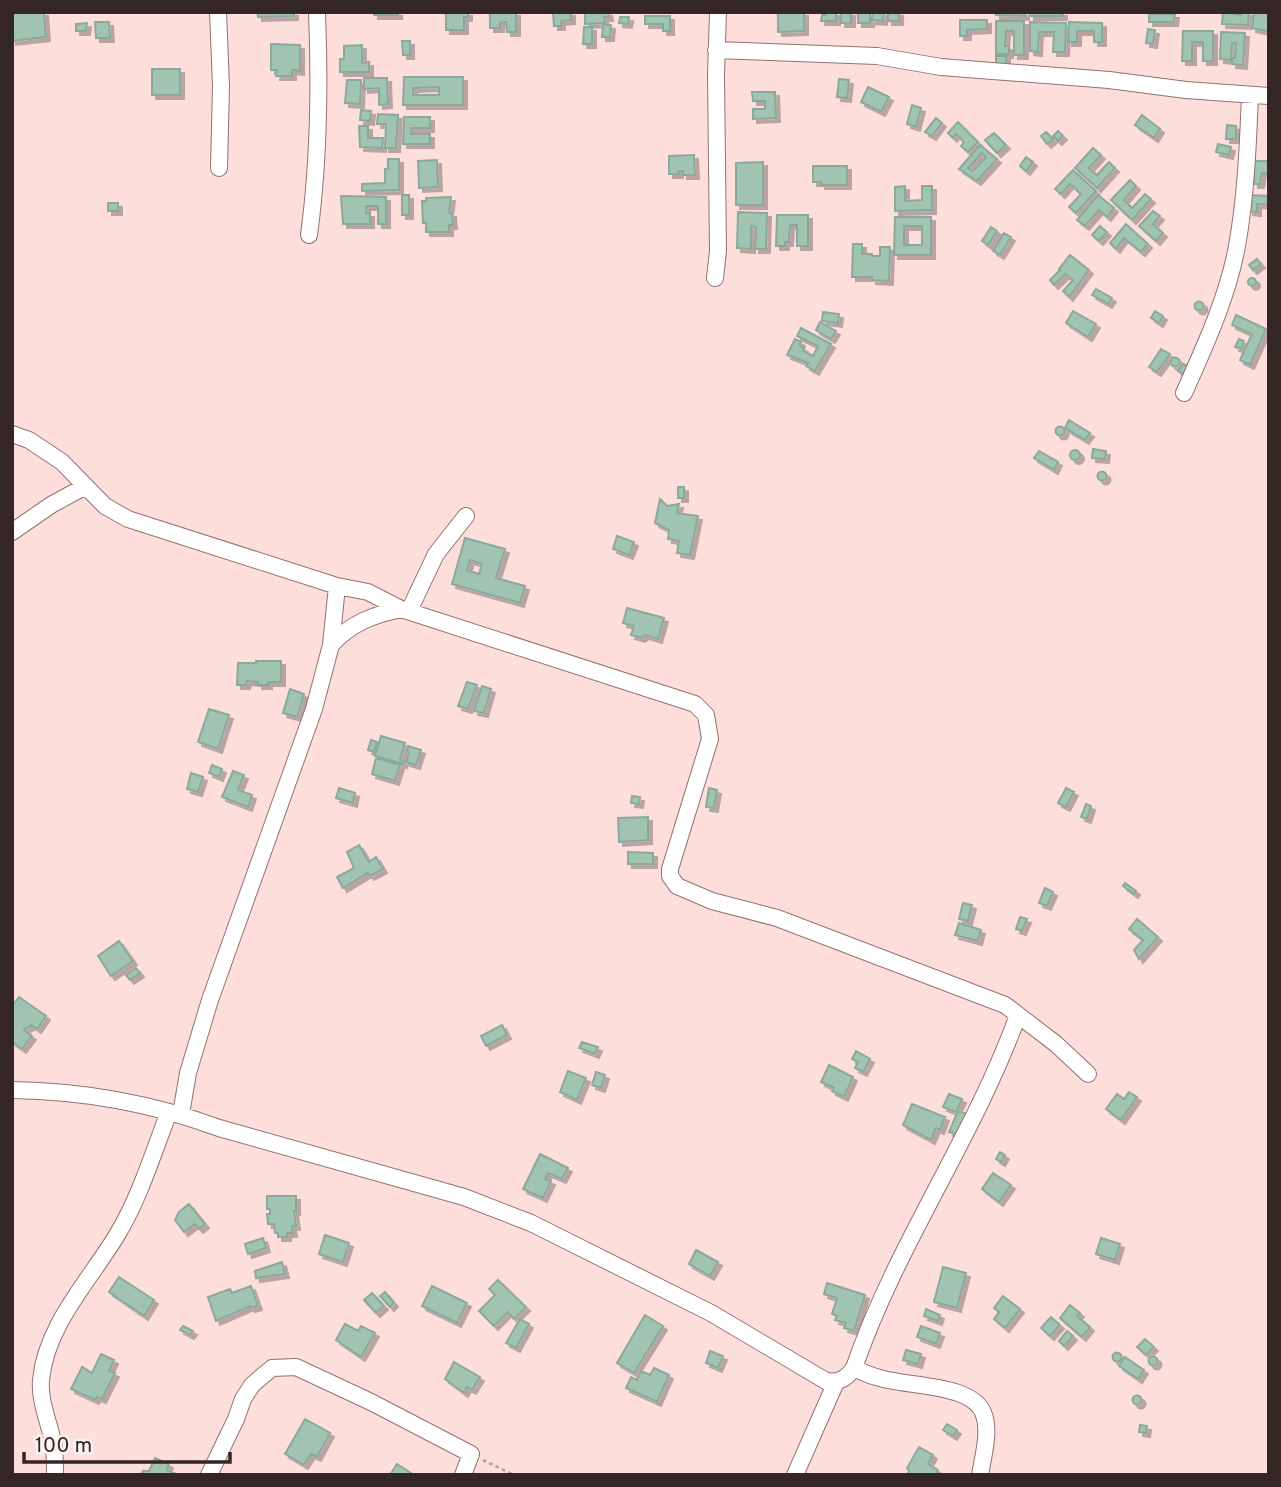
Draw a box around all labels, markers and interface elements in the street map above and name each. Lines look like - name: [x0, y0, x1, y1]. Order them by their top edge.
- scale bar: [24, 1420, 231, 1464]
- text: 100 m: [35, 1433, 92, 1460]

